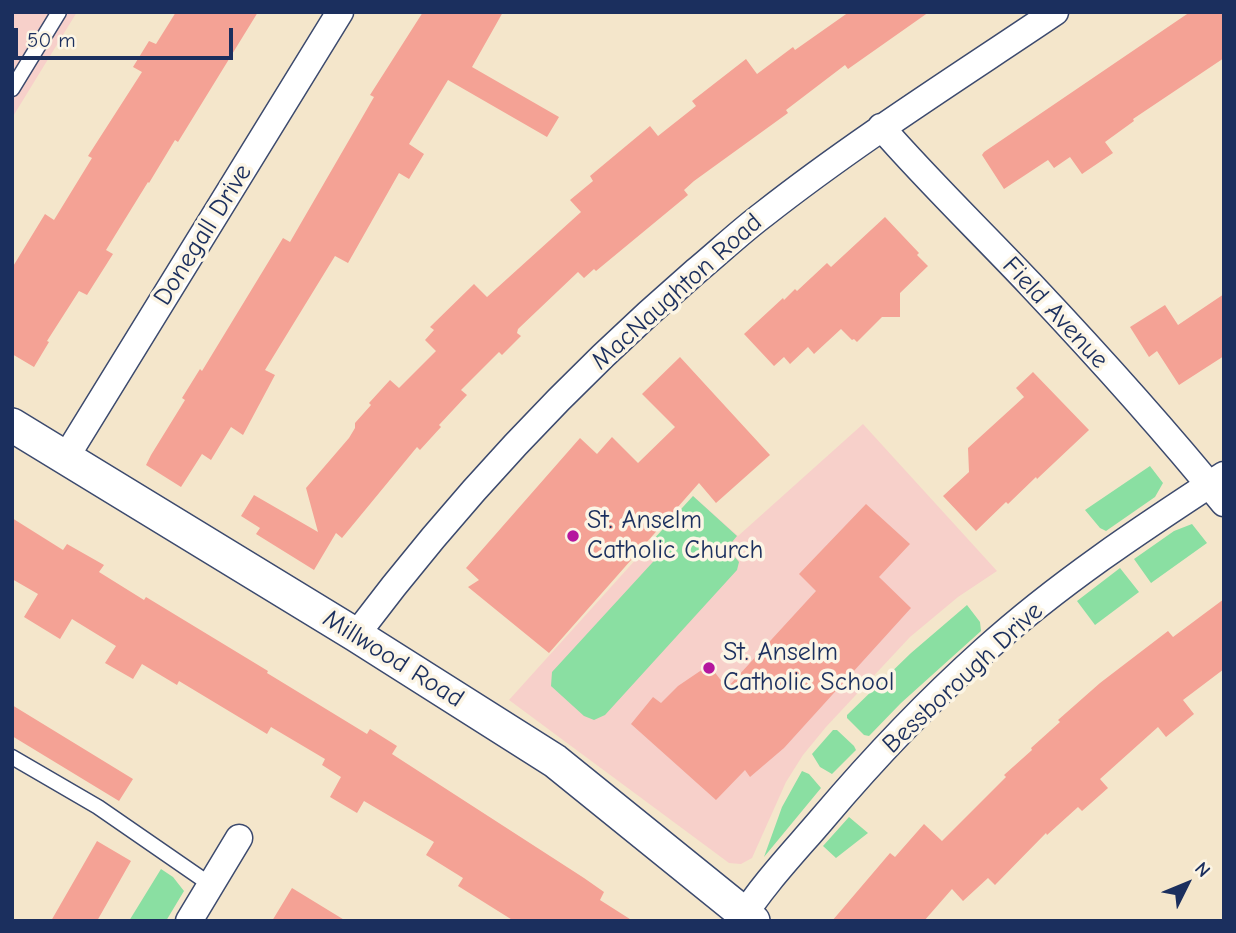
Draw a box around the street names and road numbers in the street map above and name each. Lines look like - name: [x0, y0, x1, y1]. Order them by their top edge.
- street label: Donegall Drive: [147, 159, 259, 311]
- street label: MacNaughton Road: [585, 207, 769, 377]
- street label: Field Avenue: [995, 251, 1115, 375]
- street label: Bessborough Drive: [876, 596, 1050, 760]
- street label: Millwood Road: [317, 603, 469, 715]

